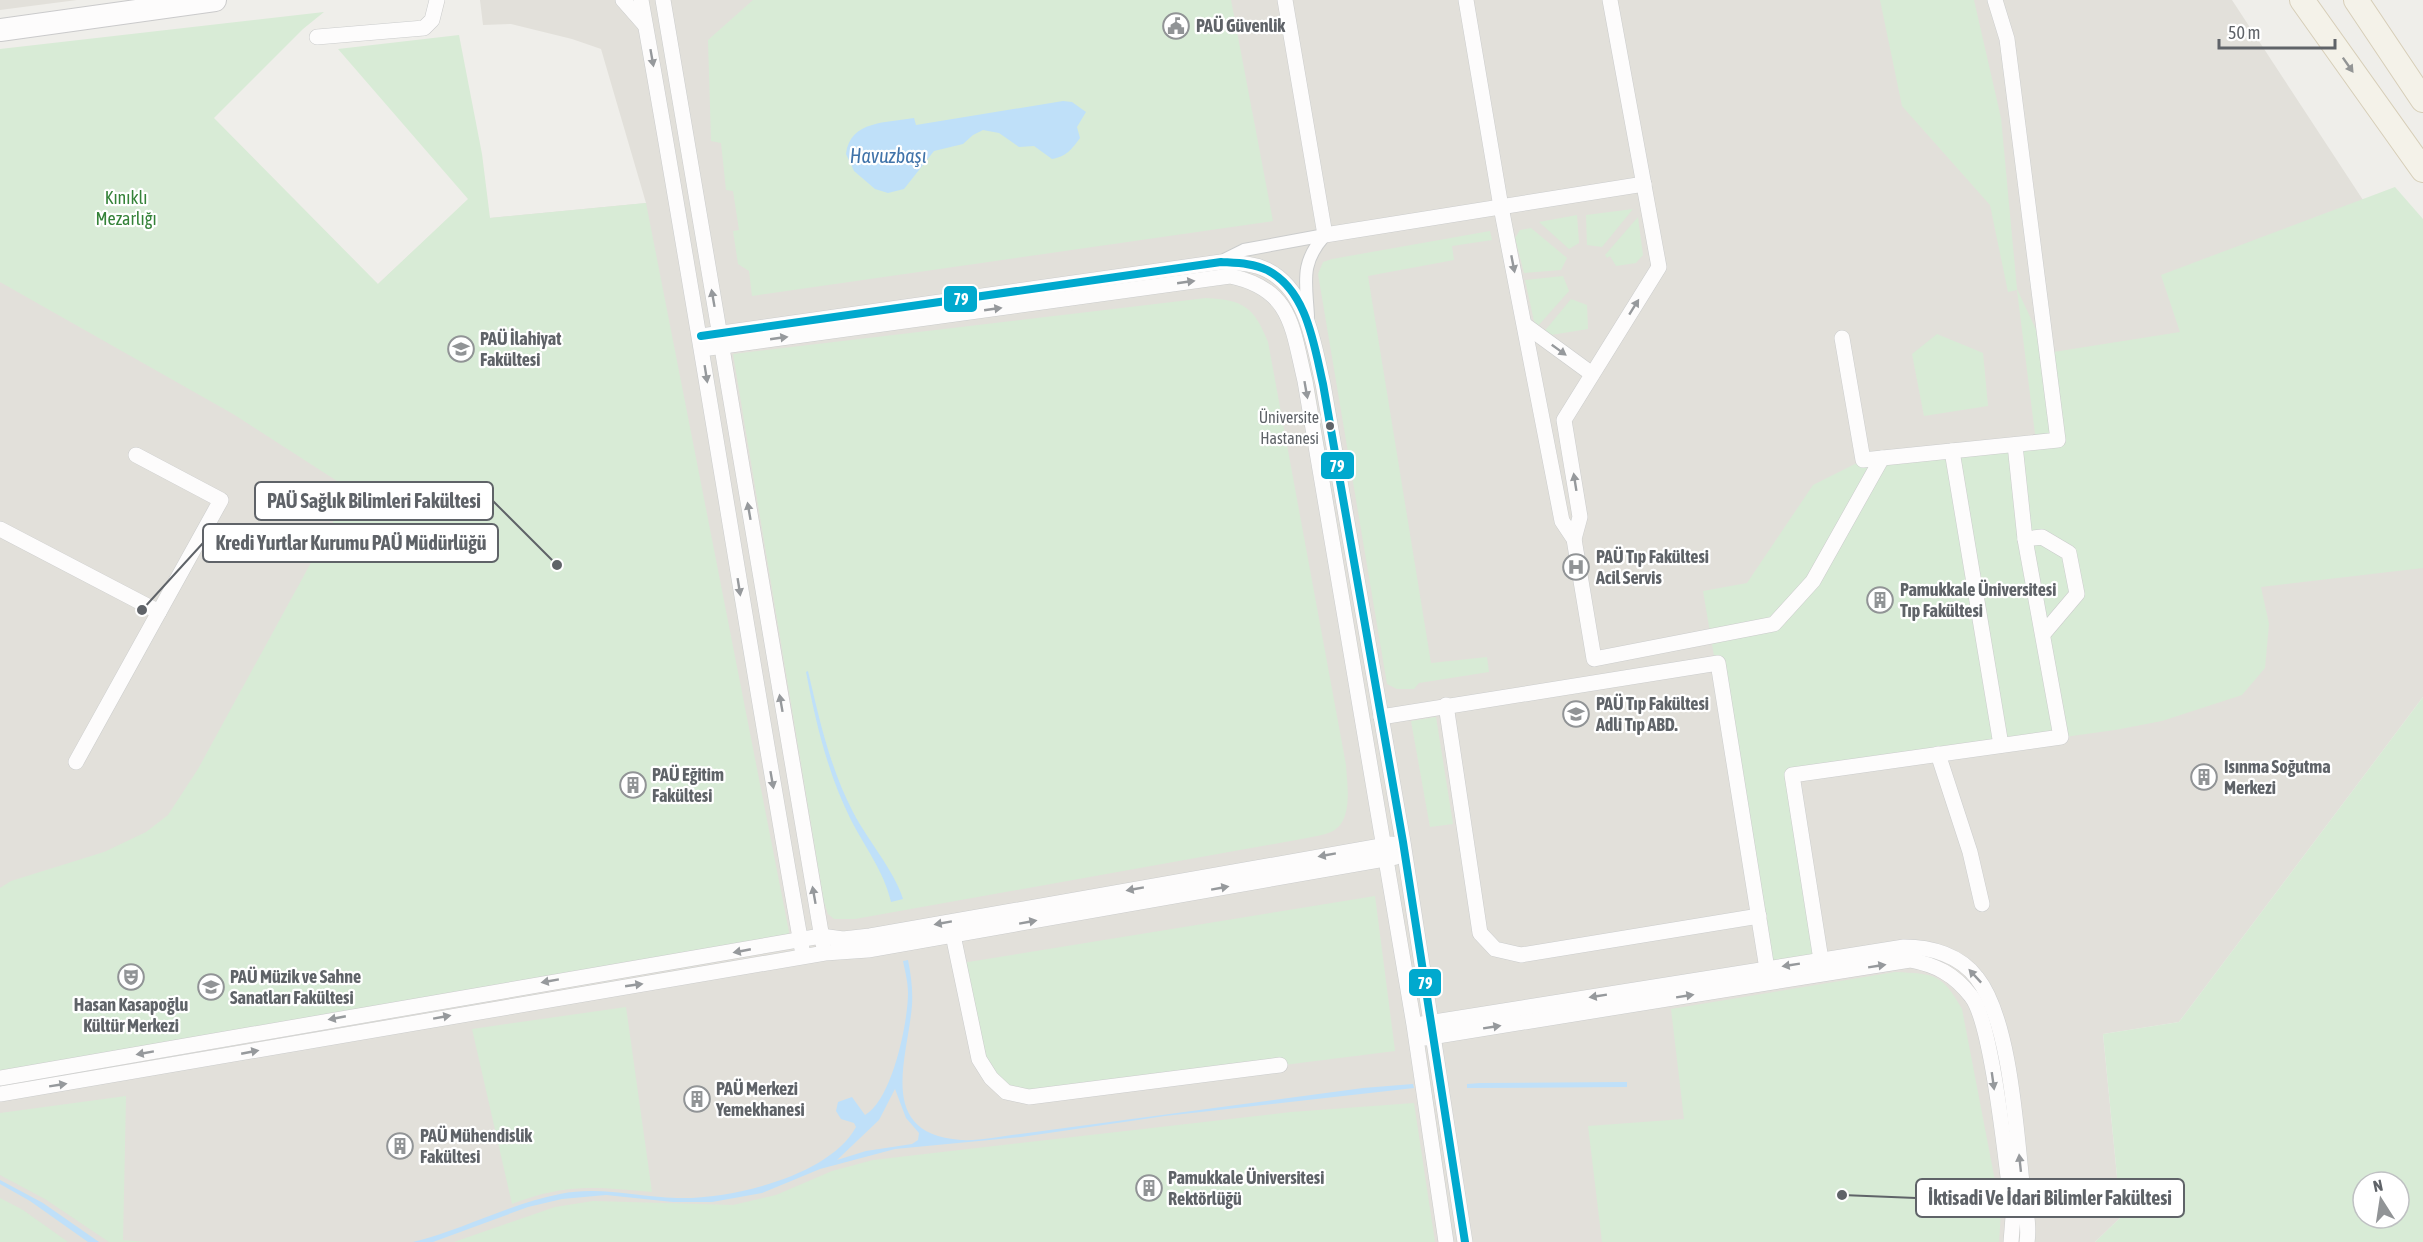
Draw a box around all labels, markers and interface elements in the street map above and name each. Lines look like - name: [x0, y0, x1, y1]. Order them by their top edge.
- public building icon: PAÜ Güvenlik: [1161, 11, 1191, 41]
- scale bar: [2219, 12, 2334, 50]
- place label: PAÜ Güvenlik: [1196, 15, 1286, 36]
- text: 50 m: [2228, 22, 2260, 43]
- one-way arrow: [647, 48, 656, 67]
- one-way arrow: [2342, 56, 2354, 72]
- water label: Havuzbaşı: [850, 144, 927, 167]
- park label: Kınıklı Mezarlığı: [95, 187, 157, 229]
- one-way arrow: [1509, 255, 1518, 274]
- one-way arrow: [1177, 278, 1196, 287]
- line badge: 79: [943, 285, 978, 313]
- one-way arrow: [709, 288, 718, 307]
- text: 79: [953, 290, 969, 308]
- one-way arrow: [1628, 299, 1639, 315]
- one-way arrow: [984, 304, 1003, 313]
- place label: PAÜ İlahiyat Fakültesi: [480, 328, 562, 370]
- one-way arrow: [770, 333, 789, 342]
- school or university icon: PAÜ İlahiyat Fakültesi: [446, 334, 476, 364]
- one-way arrow: [1551, 343, 1566, 355]
- one-way arrow: [701, 365, 710, 384]
- one-way arrow: [1302, 381, 1311, 400]
- place label: Üniversite Hastanesi: [1259, 408, 1319, 447]
- marker: Üniversite Hastanesi: [1324, 420, 1336, 432]
- line badge: 79: [1320, 451, 1355, 480]
- text: 79: [1329, 457, 1345, 475]
- one-way arrow: [1570, 472, 1579, 491]
- callout: PAÜ Sağlık Bilimleri Fakültesi: [255, 482, 493, 520]
- text: PAÜ Sağlık Bilimleri Fakültesi: [267, 489, 481, 512]
- one-way arrow: [744, 501, 753, 520]
- callout: Kredi Yurtlar Kurumu PAÜ Müdürlüğü: [203, 524, 498, 562]
- text: Kredi Yurtlar Kurumu PAÜ Müdürlüğü: [215, 531, 487, 554]
- place label: PAÜ Tıp Fakültesi Acil Servis: [1595, 546, 1709, 588]
- hospital icon: PAÜ Tıp Fakültesi Acil Servis: [1561, 552, 1591, 582]
- one-way arrow: [735, 578, 744, 597]
- place label: Pamukkale Üniversitesi Tıp Fakültesi: [1900, 579, 2056, 621]
- building icon: Pamukkale Üniversitesi Tıp Fakültesi: [1865, 585, 1895, 615]
- one-way arrow: [777, 693, 786, 712]
- place label: PAÜ Tıp Fakültesi Adli Tıp ABD.: [1595, 693, 1709, 735]
- school or university icon: PAÜ Tıp Fakültesi Adli Tıp ABD.: [1561, 699, 1591, 729]
- place label: Isınma Soğutma Merkezi: [2224, 756, 2331, 798]
- building icon: Isınma Soğutma Merkezi: [2189, 762, 2219, 792]
- place label: PAÜ Eğitim Fakültesi: [652, 764, 724, 806]
- building icon: PAÜ Eğitim Fakültesi: [618, 770, 648, 800]
- one-way arrow: [768, 770, 777, 789]
- one-way arrow: [1317, 851, 1336, 860]
- one-way arrow: [1210, 883, 1229, 892]
- one-way arrow: [1125, 885, 1144, 894]
- one-way arrow: [809, 886, 818, 905]
- one-way arrow: [1018, 917, 1037, 926]
- one-way arrow: [933, 919, 952, 928]
- one-way arrow: [733, 946, 752, 955]
- one-way arrow: [1781, 960, 1800, 969]
- one-way arrow: [1868, 961, 1887, 970]
- theatre icon: Hasan Kasapoğlu Kültür Merkezi: [116, 962, 146, 992]
- place label: PAÜ Müzik ve Sahne Sanatları Fakültesi: [230, 966, 361, 1008]
- line badge: 79: [1408, 968, 1442, 997]
- one-way arrow: [1968, 969, 1982, 984]
- school or university icon: PAÜ Müzik ve Sahne Sanatları Fakültesi: [196, 972, 226, 1002]
- text: 79: [1417, 974, 1433, 992]
- one-way arrow: [540, 977, 559, 986]
- one-way arrow: [625, 981, 644, 990]
- one-way arrow: [1588, 991, 1607, 1000]
- one-way arrow: [1675, 992, 1694, 1001]
- place label: Hasan Kasapoğlu Kültür Merkezi: [74, 994, 189, 1036]
- one-way arrow: [432, 1012, 451, 1021]
- one-way arrow: [327, 1014, 346, 1023]
- one-way arrow: [1483, 1023, 1502, 1032]
- one-way arrow: [241, 1047, 260, 1056]
- one-way arrow: [135, 1049, 154, 1058]
- one-way arrow: [1989, 1071, 1998, 1090]
- place label: PAÜ Merkezi Yemekhanesi: [715, 1078, 805, 1120]
- one-way arrow: [48, 1080, 67, 1089]
- building icon: PAÜ Merkezi Yemekhanesi: [682, 1084, 712, 1114]
- place label: PAÜ Mühendislik Fakültesi: [420, 1125, 533, 1167]
- building icon: PAÜ Mühendislik Fakültesi: [385, 1131, 415, 1161]
- one-way arrow: [2015, 1153, 2025, 1172]
- place label: Pamukkale Üniversitesi Rektörlüğü: [1168, 1167, 1324, 1209]
- north arrow: [2351, 1170, 2411, 1230]
- building icon: Pamukkale Üniversitesi Rektörlüğü: [1134, 1173, 1164, 1203]
- text: N: [2371, 1176, 2384, 1195]
- callout: İktisadi Ve İdari Bilimler Fakültesi: [1916, 1179, 2184, 1217]
- text: İktisadi Ve İdari Bilimler Fakültesi: [1928, 1186, 2172, 1209]

